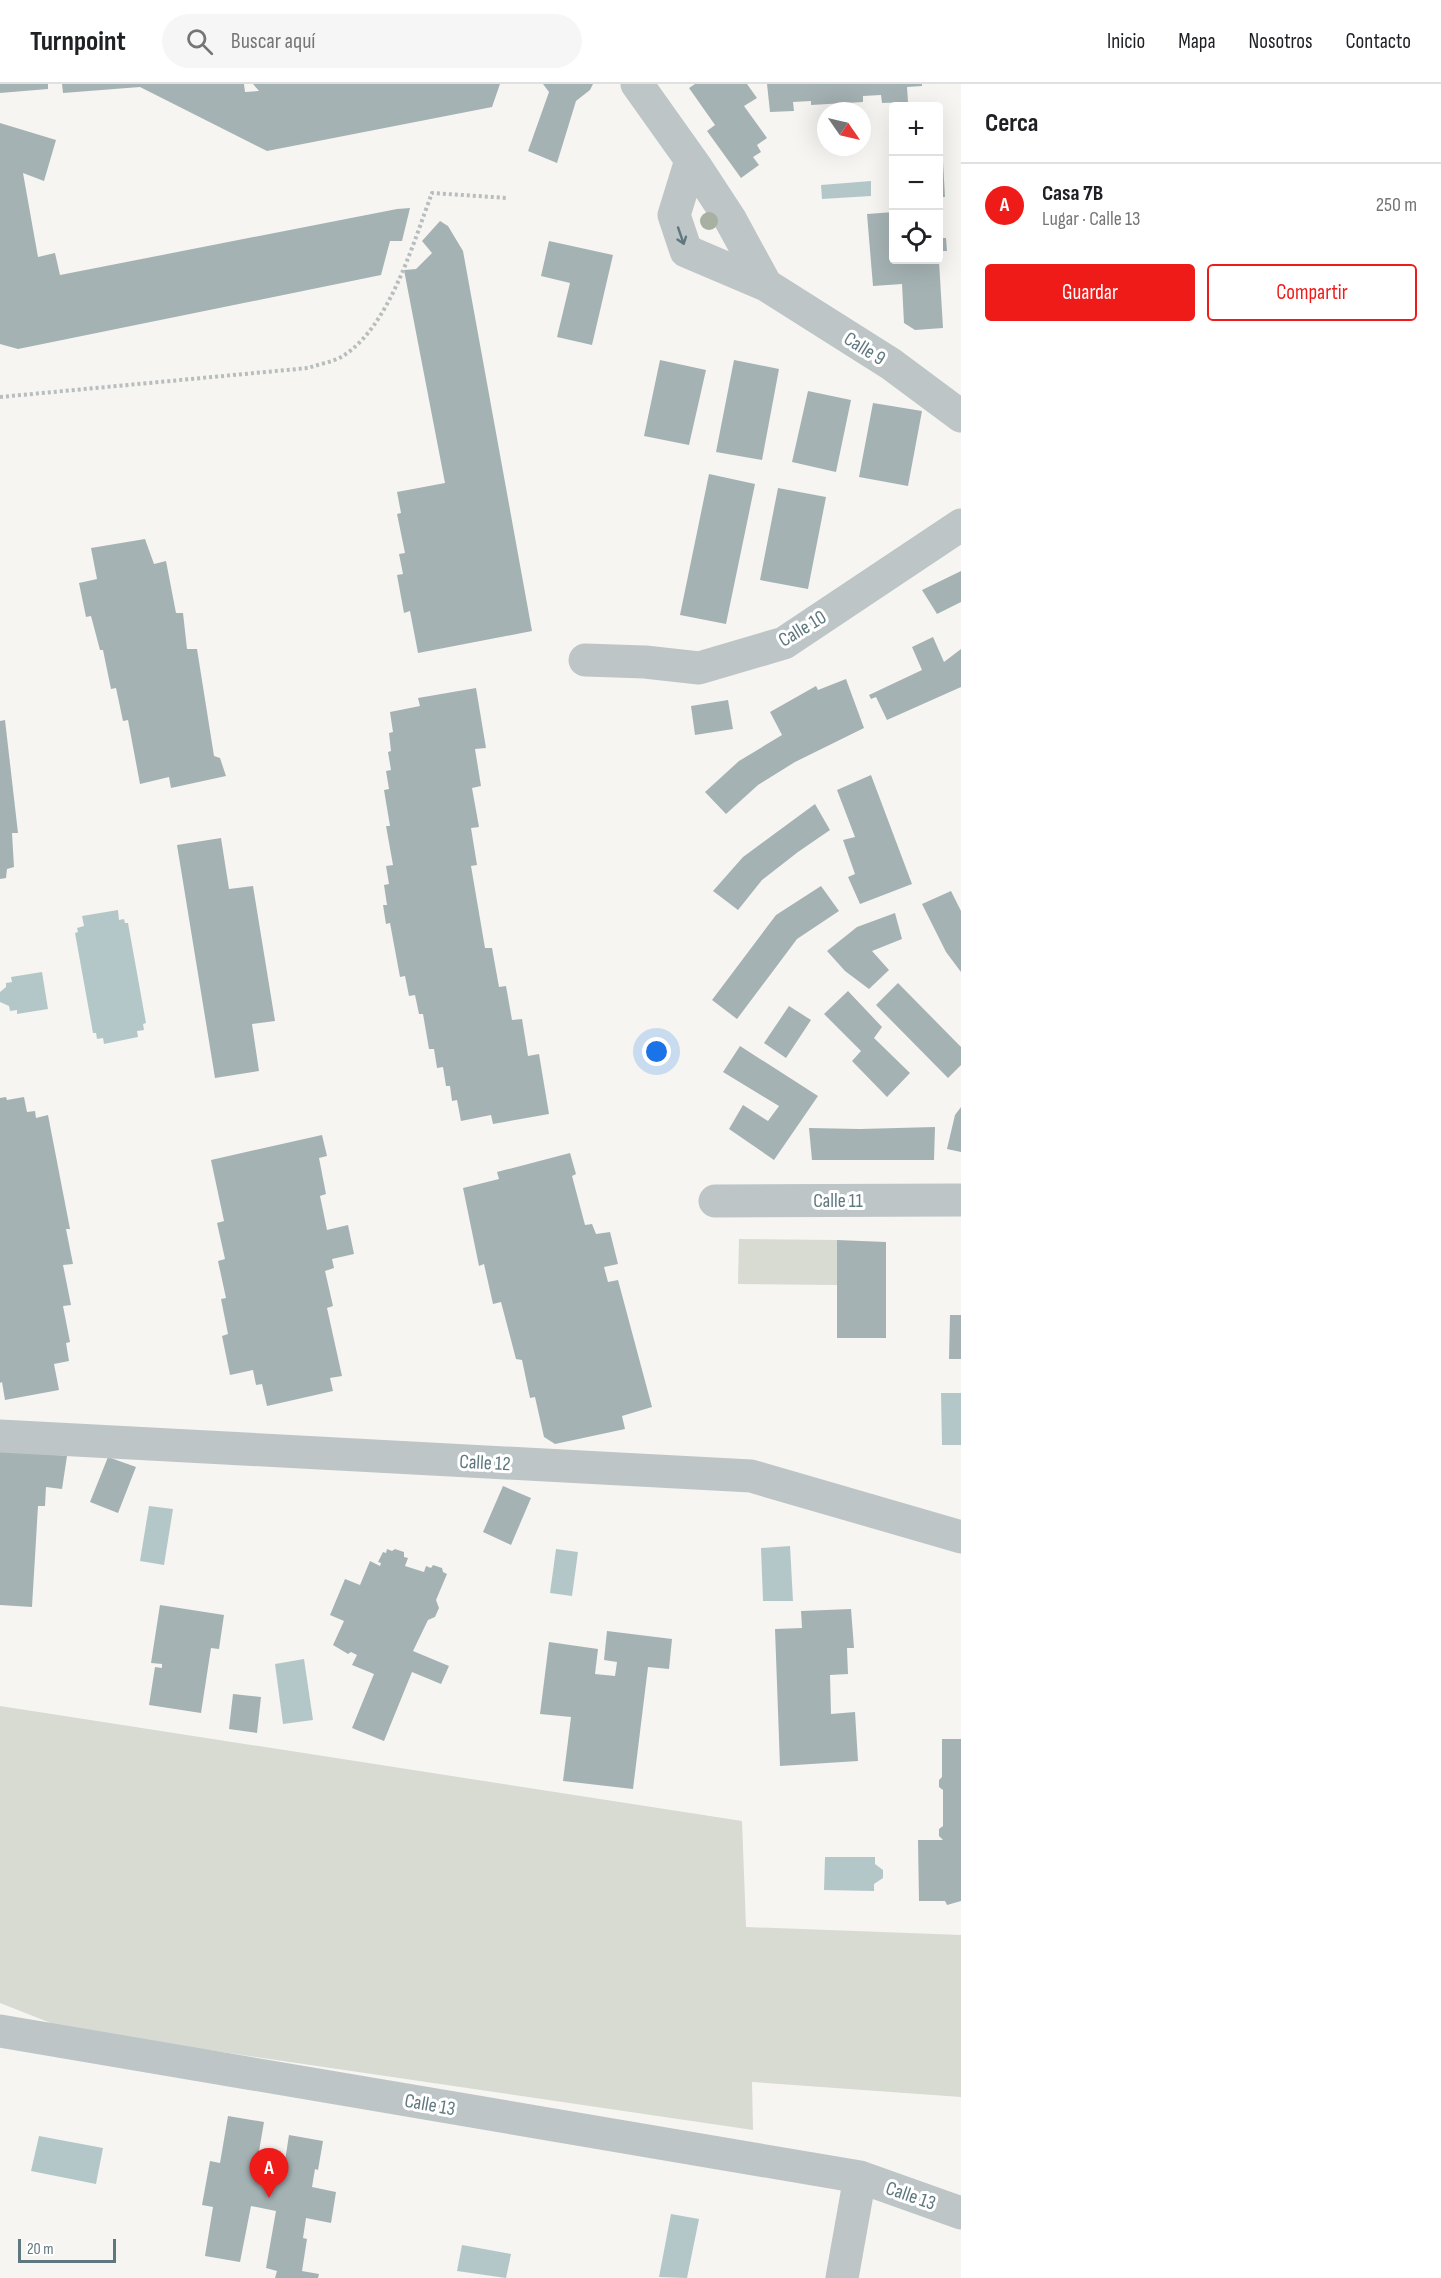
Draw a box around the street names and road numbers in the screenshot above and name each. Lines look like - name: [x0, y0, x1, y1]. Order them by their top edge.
- street label: Calle 9: [839, 327, 890, 371]
- street label: Calle 10: [774, 605, 831, 652]
- street label: Calle 11: [813, 1189, 863, 1213]
- street label: Calle 12: [459, 1450, 511, 1476]
- street label: Calle 13: [403, 2089, 457, 2121]
- street label: Calle 13: [883, 2176, 939, 2216]

